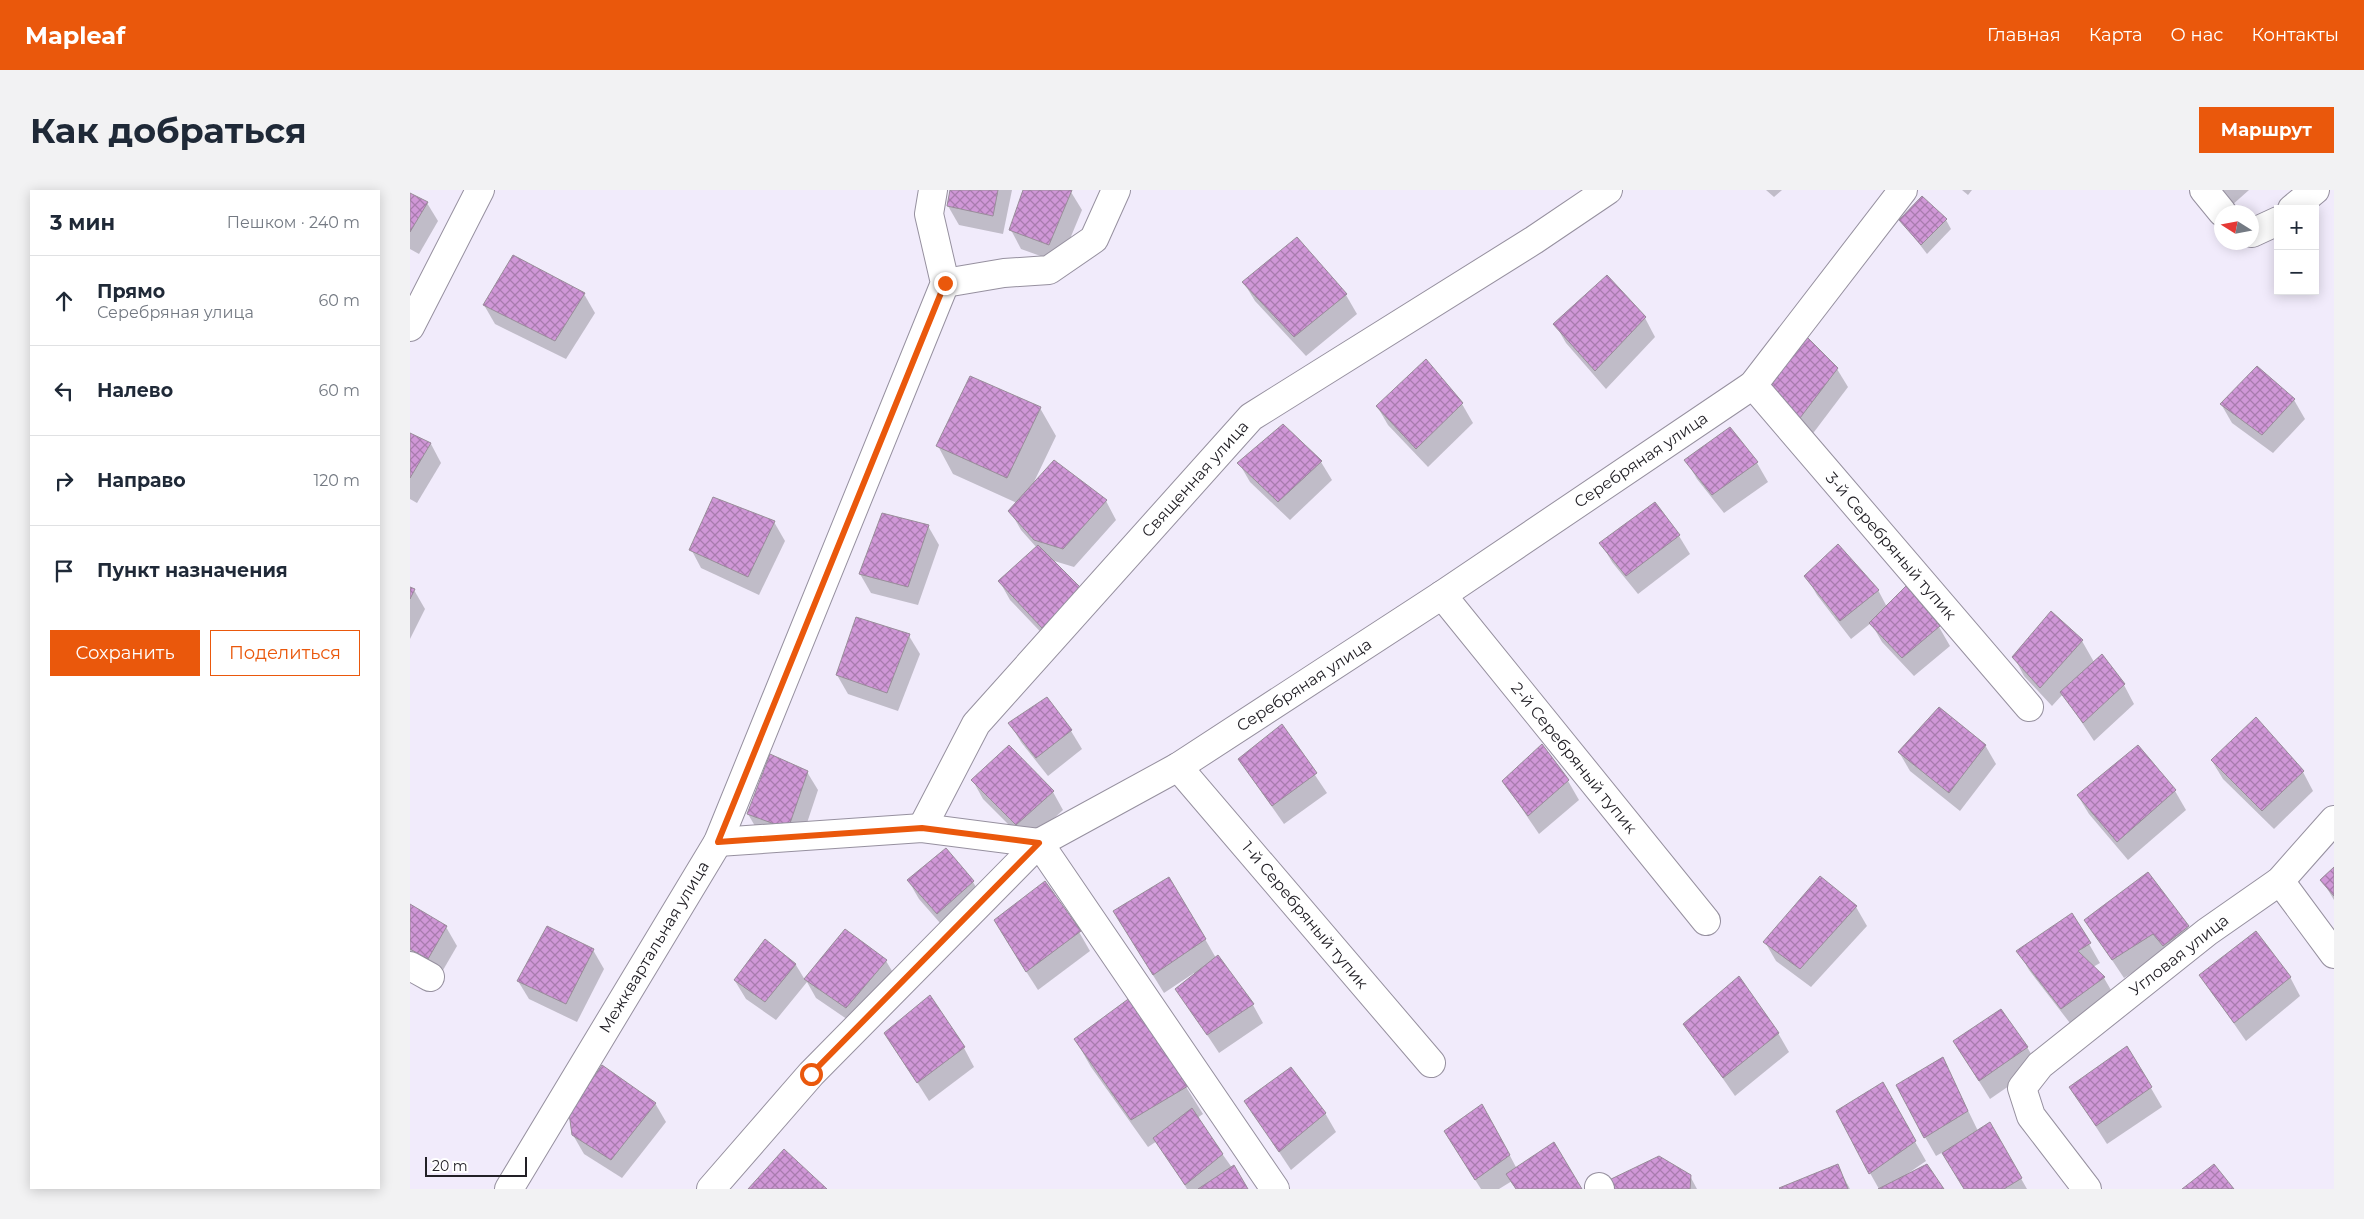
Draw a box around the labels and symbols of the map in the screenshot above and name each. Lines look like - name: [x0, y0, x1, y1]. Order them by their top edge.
- north arrow: [2214, 205, 2259, 250]
- route end: [934, 272, 957, 295]
- street label: Серебряная улица: [1571, 408, 1711, 512]
- street label: Священная улица: [1138, 417, 1252, 541]
- street label: 3-й Серебряный тупик: [1822, 468, 1961, 624]
- street label: Серебряная улица: [1233, 634, 1375, 736]
- street label: 2-й Серебряный тупик: [1507, 678, 1641, 838]
- street label: 1-й Серебряный тупик: [1238, 838, 1373, 993]
- street label: Межквартальная улица: [595, 858, 713, 1036]
- street label: Угловая улица: [2126, 910, 2232, 1000]
- route start: [800, 1063, 823, 1086]
- scale bar: [425, 1154, 528, 1177]

